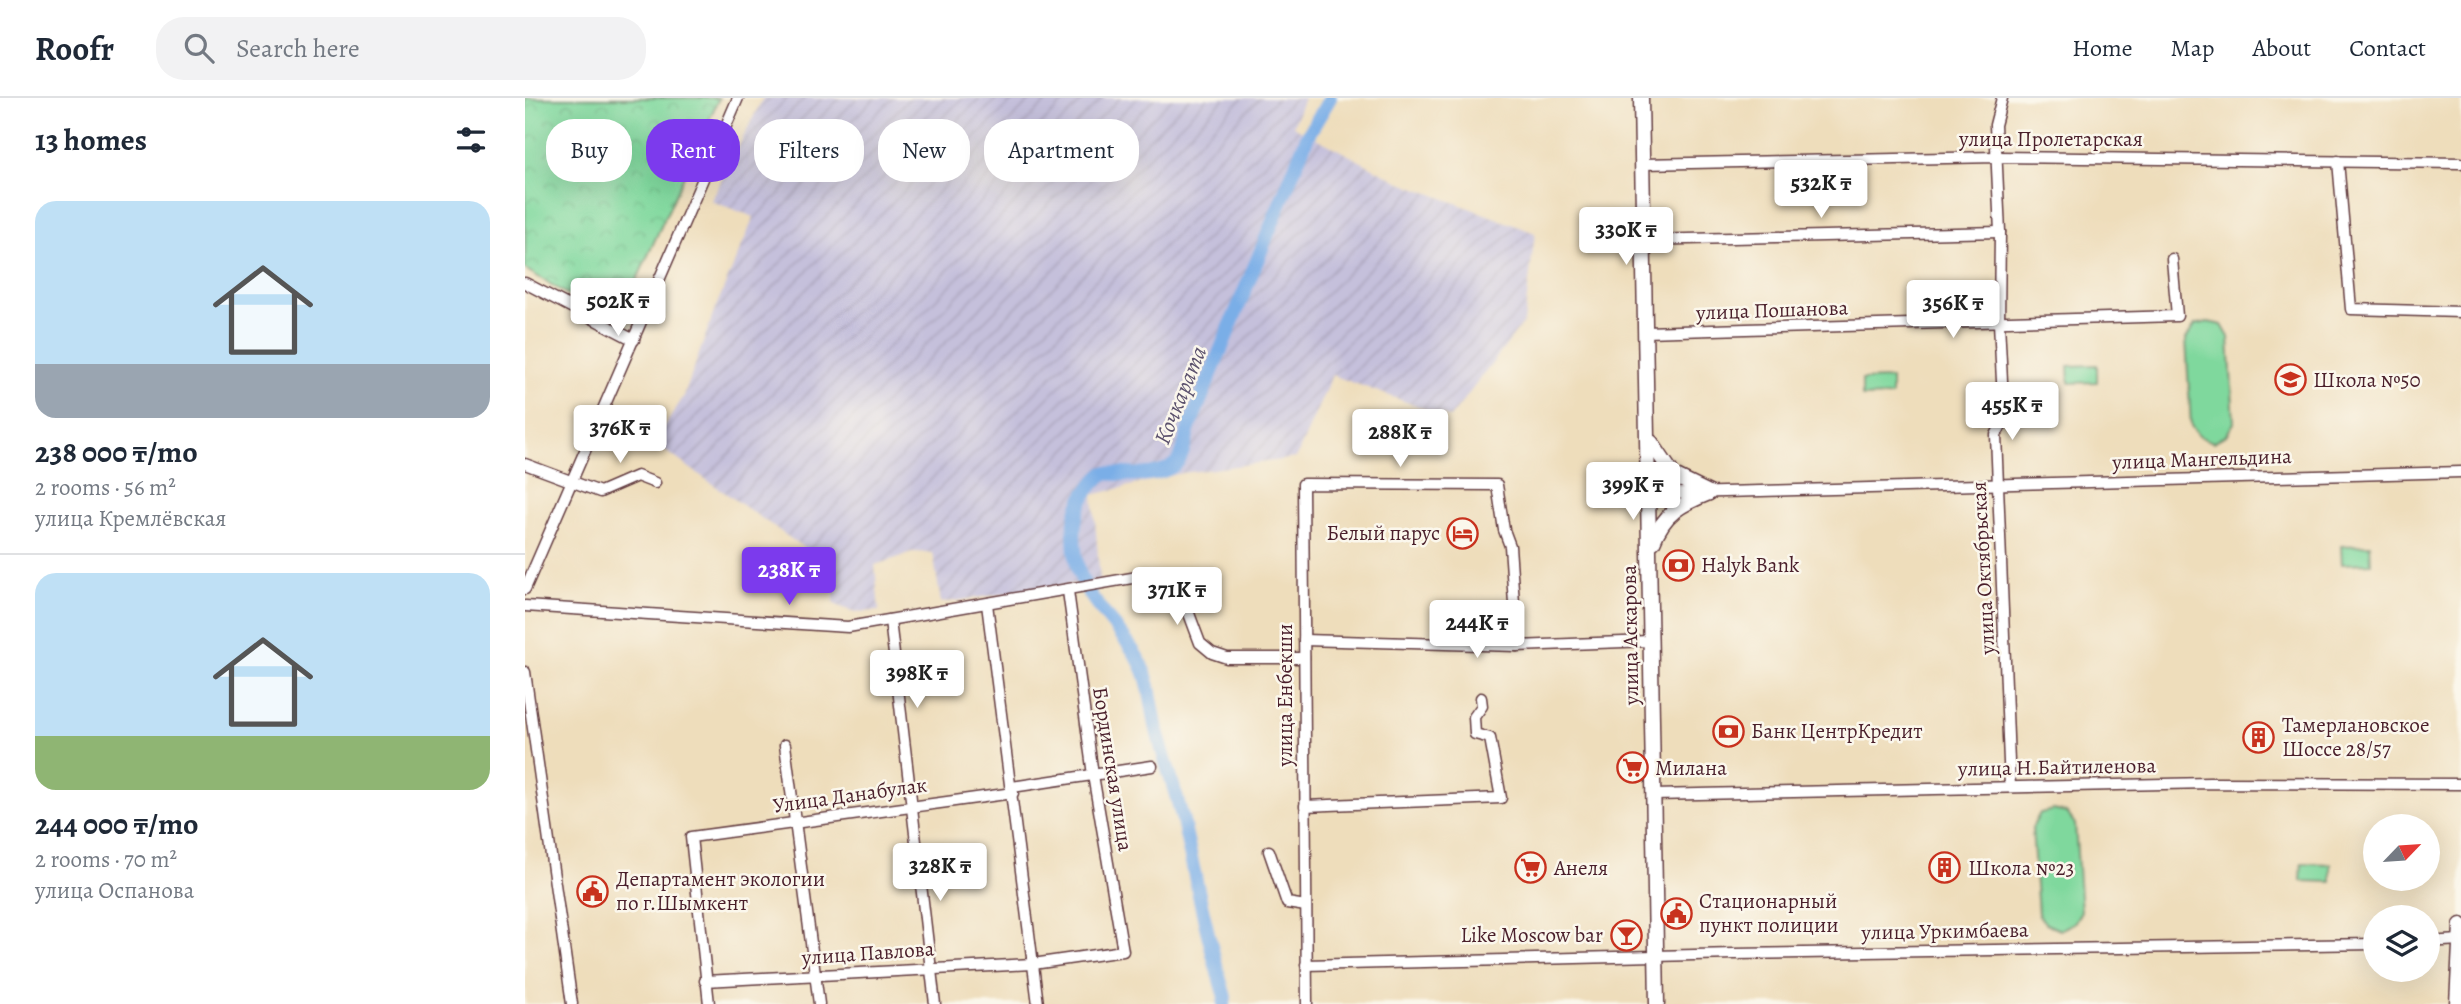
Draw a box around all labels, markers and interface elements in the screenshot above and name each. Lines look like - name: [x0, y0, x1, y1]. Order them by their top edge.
- search box: [156, 17, 646, 80]
- text: Roofr: [35, 26, 114, 71]
- icon: search: [180, 29, 218, 67]
- text: Search here: [236, 31, 360, 66]
- text: Home: [2072, 32, 2133, 64]
- text: Map: [2171, 32, 2215, 64]
- text: About: [2253, 32, 2311, 64]
- text: Contact: [2349, 32, 2426, 64]
- chip: Buy: [546, 119, 632, 182]
- chip: Rent: [646, 119, 740, 182]
- chip: Filters: [754, 119, 864, 182]
- chip: New: [878, 119, 970, 182]
- chip: Apartment: [984, 119, 1139, 182]
- text: 13 homes: [35, 120, 147, 160]
- icon: filters: [452, 121, 490, 159]
- street label: улица Пролетарская: [1958, 125, 2143, 153]
- pin: 532K ₸: [1764, 160, 1878, 220]
- text: 532K ₸: [1790, 167, 1852, 198]
- pin: 330K ₸: [1569, 208, 1683, 267]
- text: 330K ₸: [1595, 214, 1657, 245]
- icon: home: [200, 247, 326, 373]
- pin: 502K ₸: [561, 278, 675, 338]
- pin: 356K ₸: [1896, 280, 2010, 340]
- text: 502K ₸: [587, 285, 649, 316]
- text: 356K ₸: [1923, 287, 1983, 318]
- street label: улица Пошанова: [1694, 293, 1849, 327]
- water label: Кочкарата: [1147, 341, 1214, 449]
- school or university icon: Школа №50: [2273, 363, 2307, 397]
- place label: Школа №50: [2313, 366, 2421, 394]
- pin: 455K ₸: [1955, 382, 2069, 442]
- text: 455K ₸: [1982, 389, 2042, 420]
- pin: 376K ₸: [563, 406, 677, 465]
- pin: 288K ₸: [1343, 410, 1457, 469]
- text: 376K ₸: [590, 412, 650, 443]
- text: 288K ₸: [1368, 416, 1432, 447]
- text: 238 000 ₸/mo: [35, 432, 198, 472]
- street label: улица Мангельдина: [2111, 442, 2293, 476]
- pin: 399K ₸: [1576, 462, 1690, 522]
- text: 399K ₸: [1602, 469, 1664, 500]
- text: 2 rooms · 56 m²: [35, 472, 176, 503]
- street label: улица Октябрьская: [1964, 481, 2002, 656]
- text: улица Кремлёвская: [35, 503, 226, 534]
- hotel icon: Белый парус: [1446, 516, 1480, 550]
- place label: Белый парус: [1326, 519, 1440, 547]
- pin: 238K ₸: [732, 547, 846, 607]
- bank icon: Halyk Bank: [1661, 548, 1695, 582]
- place label: Halyk Bank: [1701, 551, 1800, 579]
- text: 238K ₸: [758, 554, 820, 585]
- street label: улица Аскарова: [1615, 564, 1645, 706]
- pin: 371K ₸: [1120, 568, 1234, 627]
- text: 371K ₸: [1148, 574, 1206, 605]
- pin: 244K ₸: [1420, 601, 1534, 660]
- text: 244K ₸: [1445, 607, 1509, 638]
- icon: home: [200, 619, 326, 745]
- street label: улица Енбекши: [1271, 624, 1299, 767]
- pin: 398K ₸: [860, 650, 974, 710]
- text: 398K ₸: [886, 657, 948, 688]
- street label: Бординская улица: [1086, 685, 1140, 854]
- place label: Тамерлановское Шоссе 28/57: [2282, 711, 2430, 763]
- bank icon: Банк ЦентрКредит: [1711, 714, 1745, 748]
- place label: Банк ЦентрКредит: [1751, 717, 1923, 745]
- building icon: Тамерлановское Шоссе 28/57: [2242, 720, 2276, 754]
- supermarket icon: Милана: [1615, 751, 1649, 785]
- street label: улица Н.Байтиленова: [1957, 751, 2157, 783]
- place label: Милана: [1655, 754, 1727, 782]
- street label: Улица Данабулак: [771, 770, 929, 820]
- text: 244 000 ₸/mo: [35, 804, 199, 844]
- north arrow: [2363, 814, 2439, 891]
- map controls: [2363, 814, 2440, 982]
- text: 2 rooms · 70 m²: [35, 844, 177, 875]
- pin: 328K ₸: [883, 844, 997, 903]
- text: 328K ₸: [909, 850, 971, 881]
- supermarket icon: Анеля: [1514, 851, 1548, 885]
- building icon: Школа №23: [1928, 851, 1962, 885]
- place label: Анеля: [1553, 854, 1608, 882]
- place label: Школа №23: [1968, 854, 2074, 882]
- place label: Департамент экологии по г.Шымкент: [616, 865, 825, 917]
- public building icon: Департамент экологии по г.Шымкент: [576, 874, 610, 908]
- text: улица Оспанова: [35, 875, 194, 906]
- place label: Стационарный пункт полиции: [1699, 887, 1839, 939]
- public building icon: Стационарный пункт полиции: [1659, 896, 1693, 930]
- button: layers: [2363, 905, 2440, 982]
- street label: улица Уркимбаева: [1860, 916, 2029, 946]
- bar icon: Like Moscow bar: [1609, 918, 1643, 952]
- place label: Like Moscow bar: [1460, 921, 1603, 949]
- street label: улица Павлова: [800, 934, 935, 972]

